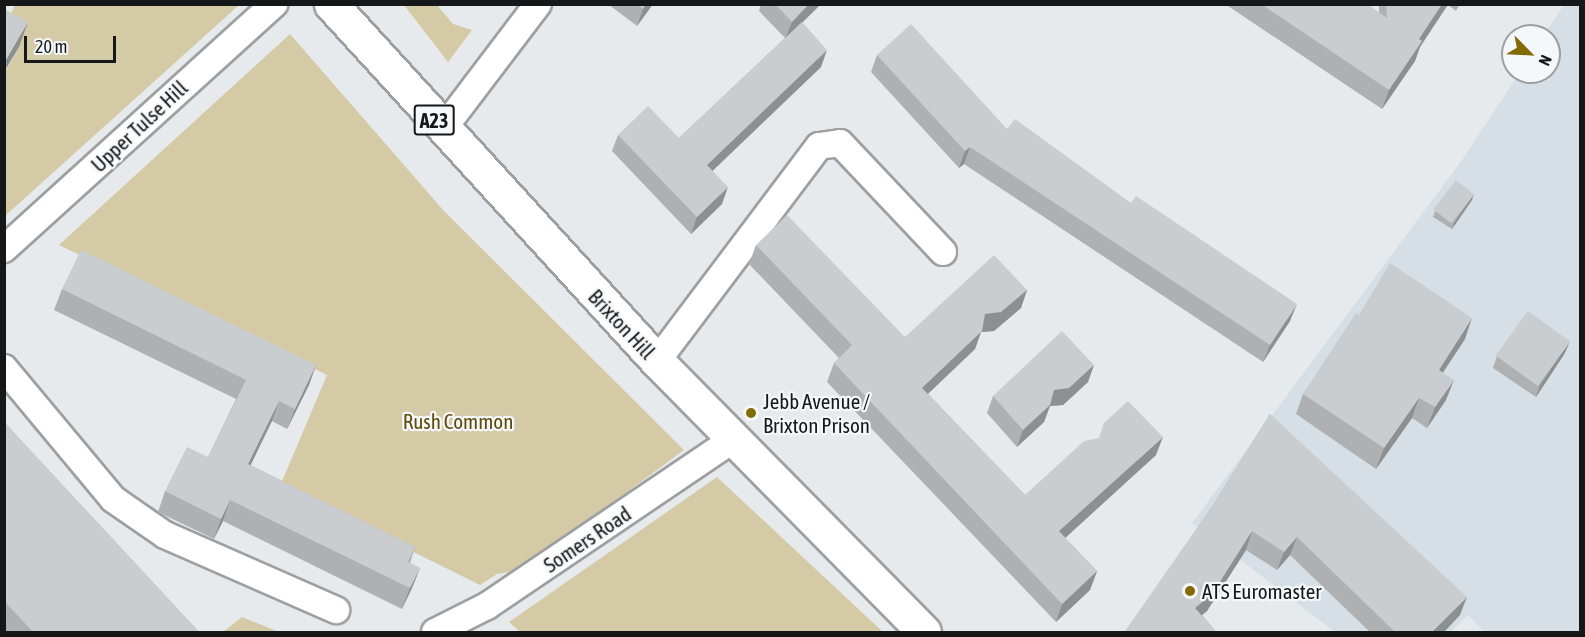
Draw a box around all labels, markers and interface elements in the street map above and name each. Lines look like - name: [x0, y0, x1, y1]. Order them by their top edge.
- scale bar: [27, 24, 118, 62]
- north arrow: [1501, 24, 1561, 84]
- text: 20 m: [35, 36, 67, 57]
- text: N: [1535, 53, 1556, 68]
- street label: Upper Tulse Hill: [86, 75, 192, 177]
- road number: A23: [413, 103, 455, 137]
- street label: Brixton Hill: [583, 284, 661, 364]
- place label: Jebb Avenue / Brixton Prison: [763, 388, 870, 438]
- marker: Jebb Avenue / Brixton Prison: [744, 406, 758, 420]
- park label: Rush Common: [403, 408, 513, 434]
- street label: Somers Road: [539, 501, 635, 577]
- place label: ATS Euromaster: [1202, 578, 1321, 604]
- marker: ATS Euromaster: [1183, 584, 1197, 598]

